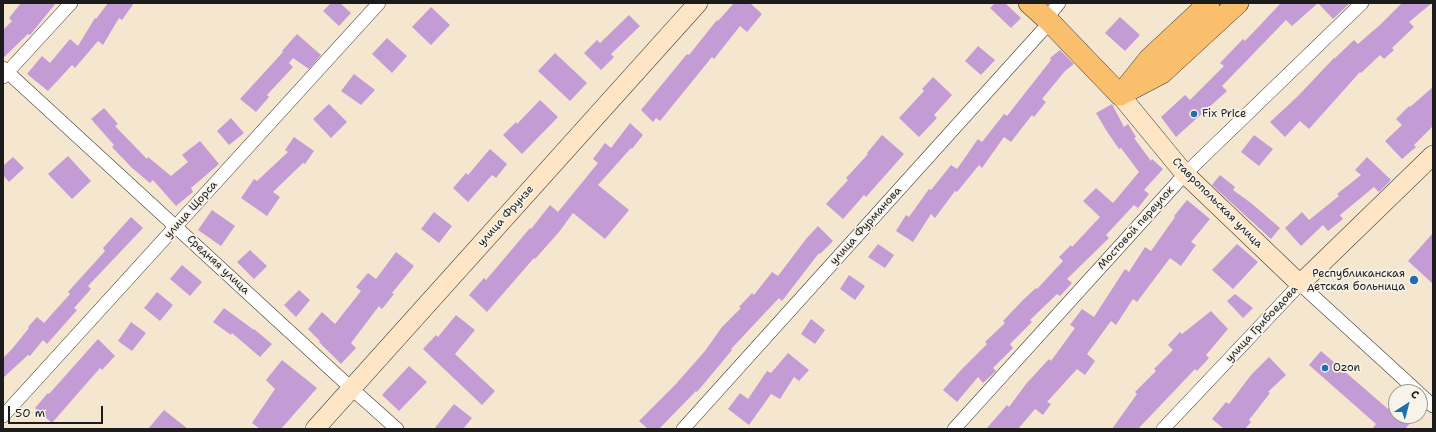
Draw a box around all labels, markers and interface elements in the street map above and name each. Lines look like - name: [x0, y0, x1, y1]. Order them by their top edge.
- place label: Fix Price: [1202, 107, 1246, 121]
- marker: Fix Price: [1189, 109, 1199, 119]
- street label: Ставропольская улица: [1169, 155, 1265, 251]
- street label: улица Щорса: [162, 178, 220, 242]
- street label: улица Фрунзе: [475, 183, 537, 249]
- street label: улица Фурманова: [827, 184, 905, 268]
- street label: Мостовой переулок: [1095, 184, 1177, 272]
- street label: Средняя улица: [184, 233, 252, 297]
- place label: Республиканская детская больница: [1307, 267, 1405, 293]
- marker: Республиканская детская больница: [1408, 274, 1420, 286]
- street label: улица Грибоедова: [1223, 283, 1301, 365]
- place label: Ozon: [1333, 361, 1360, 375]
- marker: Ozon: [1320, 363, 1330, 373]
- north arrow: [1388, 384, 1428, 424]
- text: С: [1408, 387, 1422, 403]
- scale bar: [10, 398, 105, 424]
- text: 50 m: [15, 405, 45, 421]

